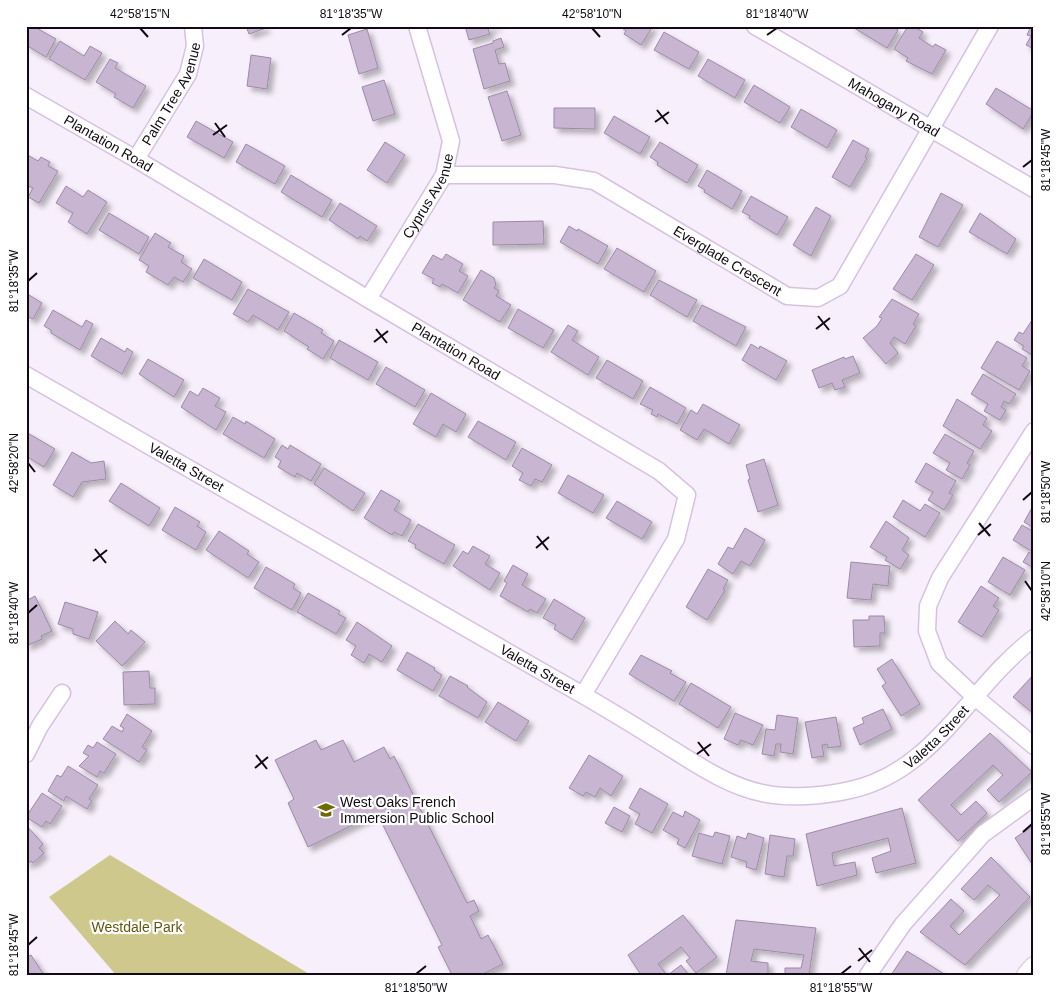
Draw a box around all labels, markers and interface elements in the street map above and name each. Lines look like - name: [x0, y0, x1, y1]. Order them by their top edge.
- text: 42°58'15"N: [110, 7, 170, 21]
- text: 81°18'35"W: [320, 7, 383, 21]
- text: 42°58'10"N: [562, 7, 622, 21]
- text: 81°18'40"W: [746, 7, 809, 21]
- street label: Palm Tree Avenue: [138, 40, 204, 148]
- street label: Mahogany Road: [846, 74, 942, 140]
- street label: Plantation Road: [61, 111, 156, 175]
- text: 81°18'45"W: [1039, 128, 1053, 191]
- street label: Cyprus Avenue: [399, 152, 456, 241]
- street label: Everglade Crescent: [671, 222, 785, 299]
- text: 81°18'35"W: [7, 249, 21, 312]
- street label: Plantation Road: [409, 319, 503, 383]
- text: 42°58'20"N: [7, 433, 21, 493]
- street label: Valetta Street: [146, 439, 227, 495]
- text: 81°18'50"W: [1039, 460, 1053, 523]
- text: 42°58'10"N: [1039, 561, 1053, 621]
- text: 81°18'40"W: [7, 581, 21, 644]
- street label: Valetta Street: [497, 641, 578, 697]
- street label: Valetta Street: [901, 702, 972, 772]
- text: 81°18'55"W: [1039, 792, 1053, 855]
- place label: West Oaks French Immersion Public School: [340, 794, 494, 826]
- school or university icon: West Oaks French Immersion Public School: [316, 800, 336, 820]
- text: 81°18'45"W: [7, 913, 21, 976]
- park label: Westdale Park: [92, 919, 183, 935]
- text: 81°18'50"W: [385, 981, 448, 995]
- text: 81°18'55"W: [810, 981, 873, 995]

